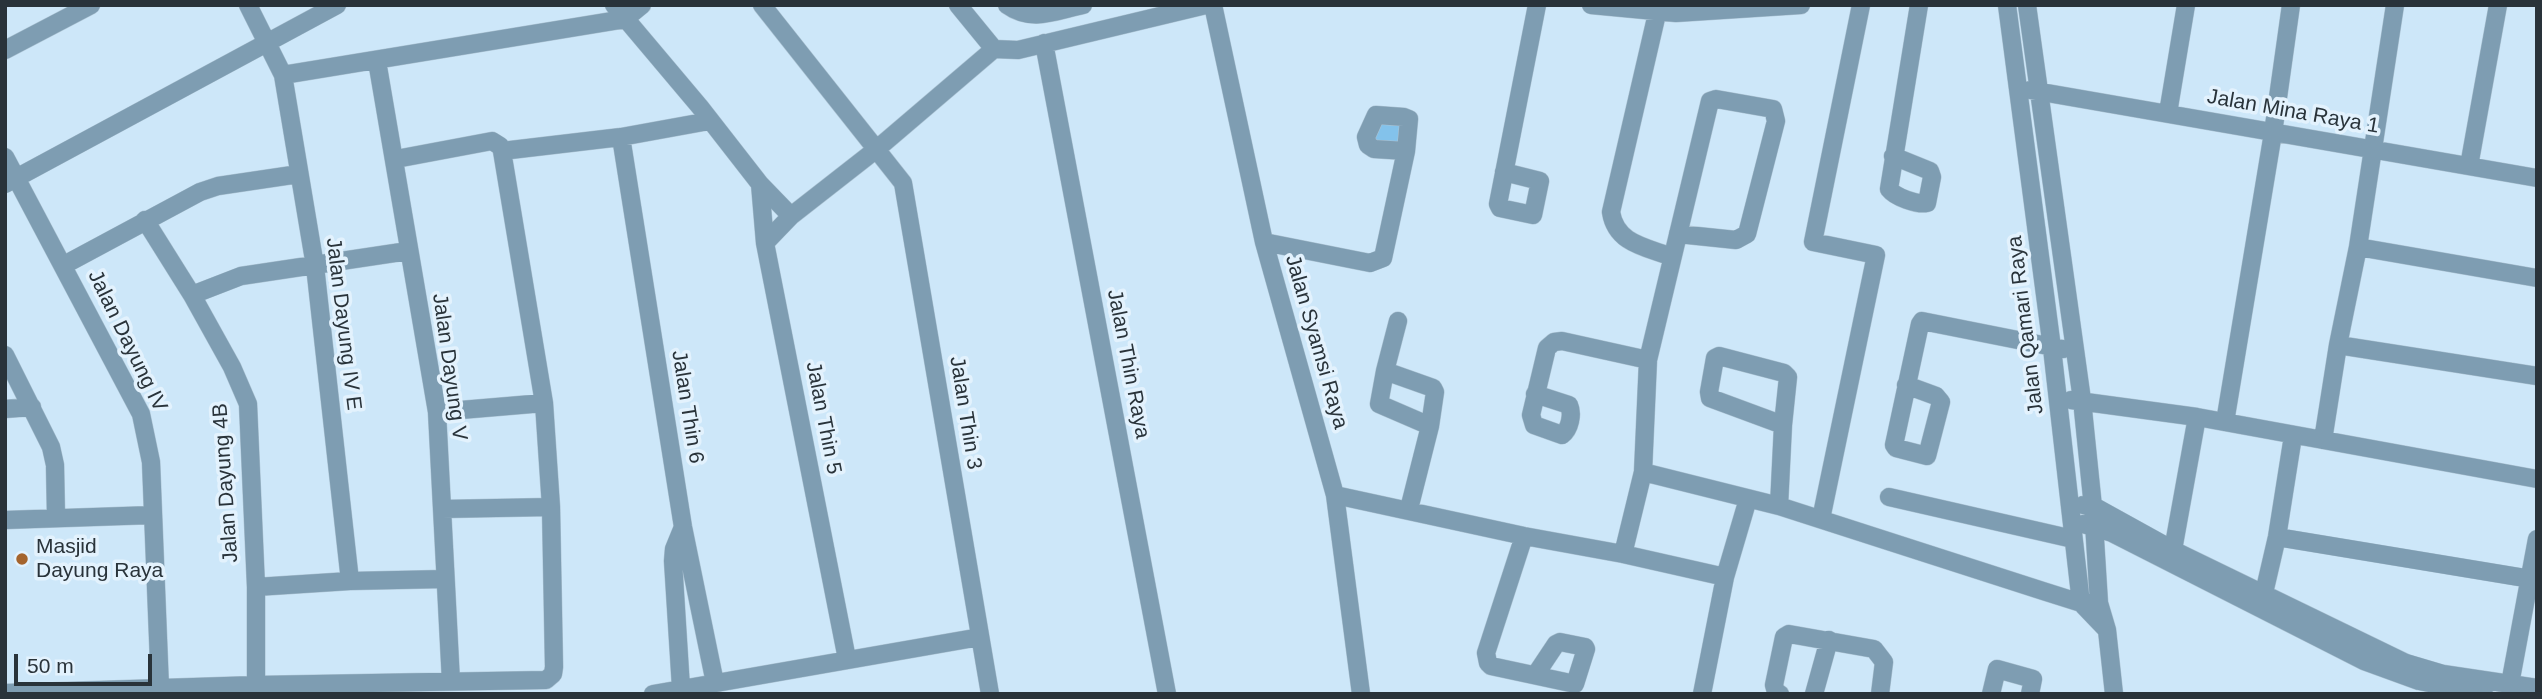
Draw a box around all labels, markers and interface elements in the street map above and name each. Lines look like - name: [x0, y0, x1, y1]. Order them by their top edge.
- street label: Jalan Mina Raya 1: [2205, 84, 2381, 140]
- street label: Jalan Qamari Raya: [2003, 234, 2049, 416]
- street label: Jalan Dayung IV E: [320, 236, 366, 412]
- street label: Jalan Syamsi Raya: [1279, 252, 1353, 432]
- street label: Jalan Dayung IV: [82, 266, 172, 416]
- street label: Jalan Thin Raya: [1101, 287, 1155, 441]
- street label: Jalan Dayung V: [426, 292, 472, 442]
- street label: Jalan Thin 6: [666, 349, 708, 465]
- street label: Jalan Thin 3: [944, 355, 986, 471]
- street label: Jalan Thin 5: [800, 359, 846, 477]
- street label: Jalan Dayung 4B: [208, 402, 244, 564]
- place label: Masjid Dayung Raya: [36, 534, 163, 584]
- marker: Masjid Dayung Raya: [14, 551, 30, 567]
- scale bar: [18, 640, 156, 684]
- text: 50 m: [27, 654, 74, 677]

